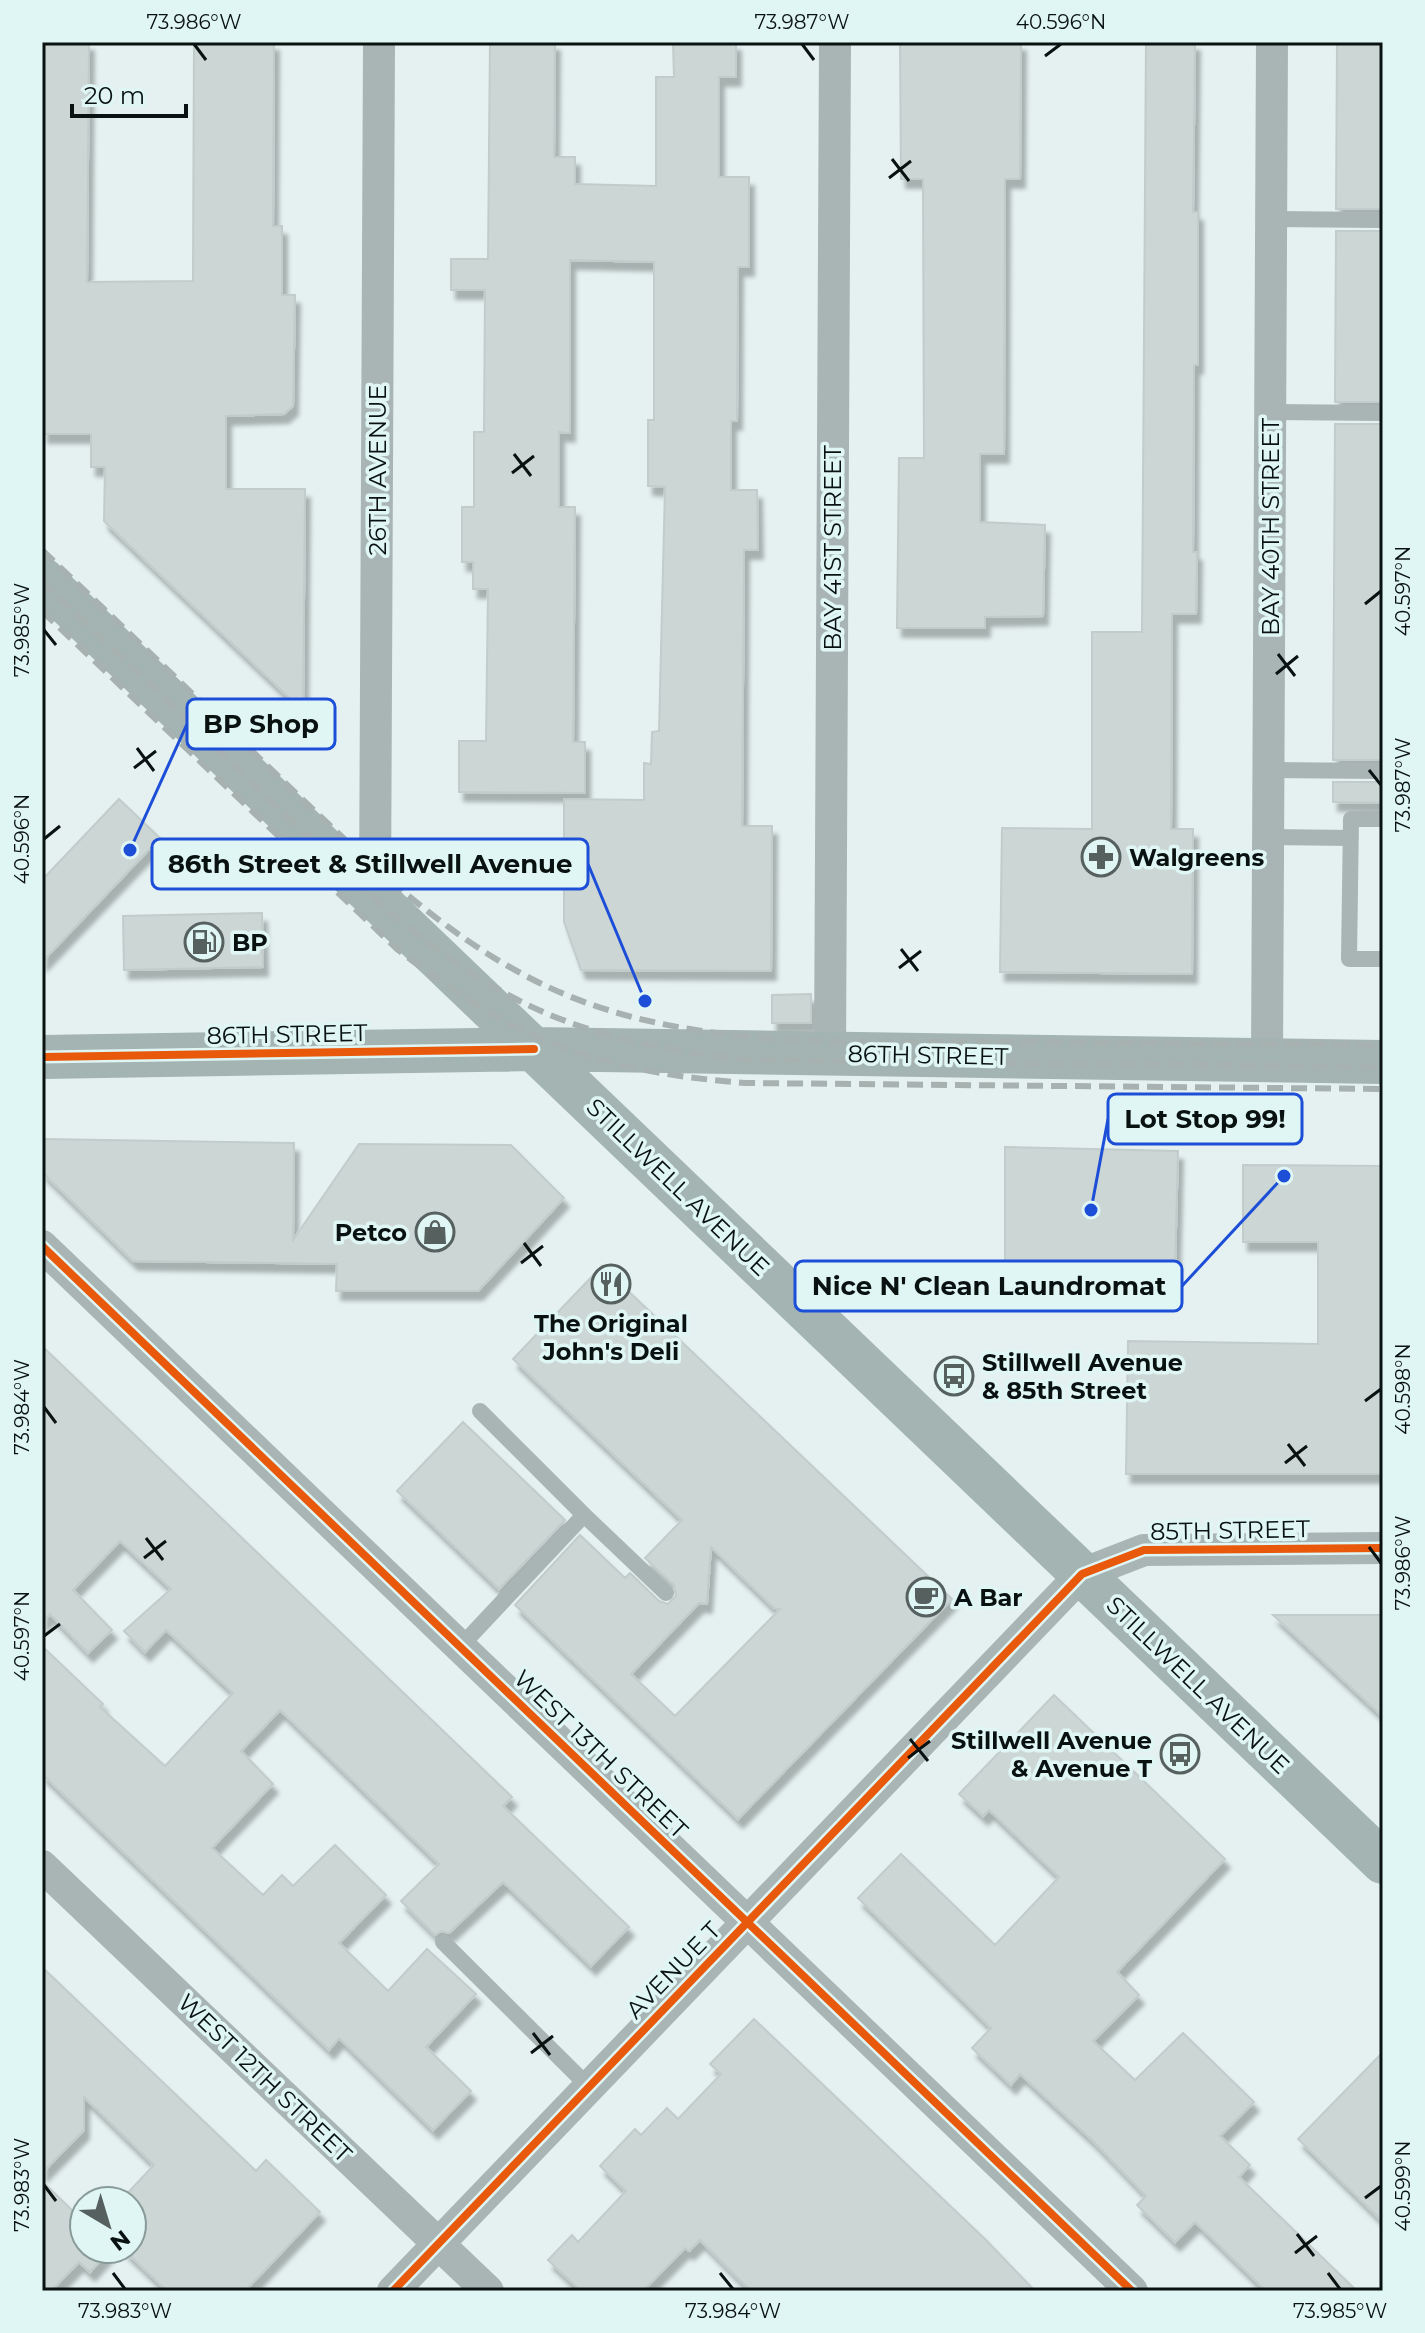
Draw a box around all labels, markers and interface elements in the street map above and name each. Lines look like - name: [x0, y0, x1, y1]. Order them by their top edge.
- text: 73.986°W: [147, 10, 241, 34]
- text: 73.987°W: [754, 10, 850, 34]
- text: 40.596°N: [1016, 10, 1106, 34]
- scale bar: [72, 68, 186, 118]
- text: 20 m: [84, 81, 145, 110]
- street label: 26TH AVENUE: [363, 385, 392, 555]
- street label: BAY 40TH STREET: [1256, 418, 1285, 636]
- street label: BAY 41ST STREET: [818, 445, 847, 651]
- text: 40.597°N: [1391, 546, 1415, 636]
- text: 73.985°W: [10, 583, 34, 677]
- callout: BP Shop: [187, 699, 335, 749]
- text: BP Shop: [203, 708, 319, 740]
- text: 73.987°W: [1391, 737, 1415, 833]
- text: 40.596°N: [10, 794, 34, 884]
- pharmacy icon: Walgreens: [1080, 836, 1122, 878]
- callout: 86th Street & Stillwell Avenue: [152, 839, 588, 889]
- place label: Walgreens: [1129, 843, 1264, 872]
- text: 86th Street & Stillwell Avenue: [168, 848, 572, 880]
- fuel station icon: BP: [183, 921, 225, 963]
- place label: BP: [232, 928, 268, 957]
- street label: 86TH STREET: [206, 1018, 368, 1050]
- street label: 86TH STREET: [847, 1039, 1009, 1071]
- street label: STILLWELL AVENUE: [581, 1092, 775, 1282]
- callout: Lot Stop 99!: [1108, 1094, 1302, 1144]
- text: Lot Stop 99!: [1124, 1103, 1286, 1135]
- shop icon: Petco: [414, 1211, 456, 1253]
- place label: Petco: [335, 1218, 407, 1247]
- callout: Nice N' Clean Laundromat: [795, 1261, 1182, 1311]
- restaurant icon: The Original John's Deli: [590, 1263, 632, 1305]
- text: Nice N' Clean Laundromat: [812, 1270, 1166, 1302]
- place label: The Original John's Deli: [534, 1309, 688, 1366]
- text: 40.598°N: [1391, 1343, 1415, 1435]
- place label: Stillwell Avenue & 85th Street: [982, 1348, 1183, 1405]
- bus stop icon: Stillwell Avenue & 85th Street: [933, 1355, 975, 1397]
- text: 73.984°W: [10, 1359, 34, 1455]
- street label: 85TH STREET: [1150, 1514, 1310, 1546]
- text: 73.986°W: [1391, 1516, 1415, 1610]
- cafe icon: A Bar: [905, 1576, 947, 1618]
- place label: A Bar: [953, 1583, 1023, 1612]
- street label: STILLWELL AVENUE: [1101, 1590, 1295, 1780]
- text: 40.597°N: [10, 1591, 34, 1681]
- street label: WEST 13TH STREET: [508, 1664, 694, 1845]
- place label: Stillwell Avenue & Avenue T: [951, 1726, 1152, 1783]
- bus stop icon: Stillwell Avenue & Avenue T: [1159, 1733, 1201, 1775]
- street label: AVENUE T: [620, 1915, 726, 2024]
- street label: WEST 12TH STREET: [172, 1988, 358, 2169]
- text: 73.983°W: [10, 2138, 34, 2232]
- text: 40.599°N: [1391, 2141, 1415, 2231]
- north arrow: [68, 2185, 148, 2265]
- text: N: [105, 2224, 135, 2256]
- text: 73.983°W: [78, 2299, 172, 2323]
- text: 73.984°W: [685, 2299, 781, 2323]
- text: 73.985°W: [1293, 2299, 1387, 2323]

